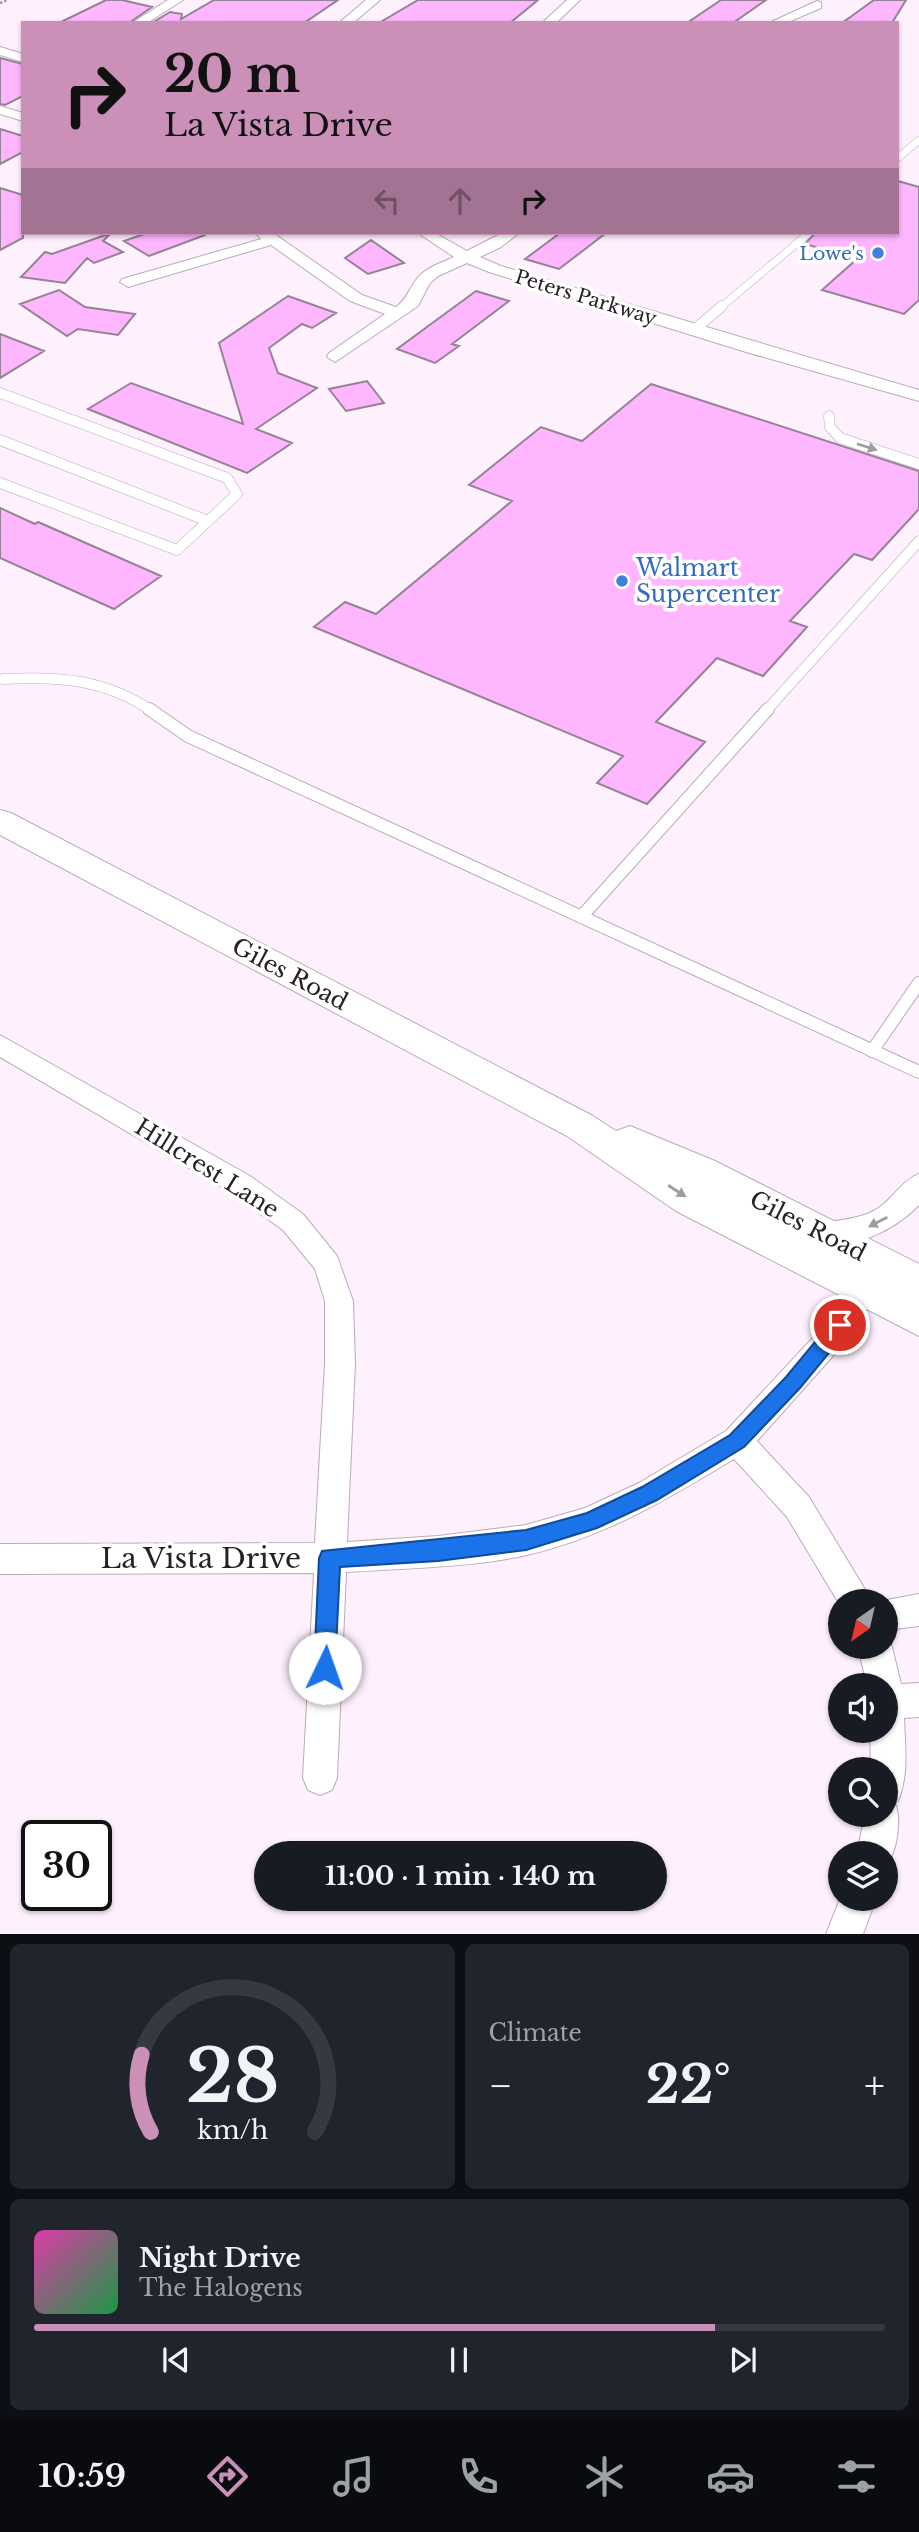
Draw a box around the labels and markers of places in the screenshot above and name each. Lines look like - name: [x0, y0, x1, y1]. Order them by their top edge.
- place label: Lowe's: [799, 242, 864, 265]
- marker: Lowe's: [870, 245, 886, 261]
- place label: Walmart Supercenter: [635, 554, 780, 608]
- marker: Walmart Supercenter: [614, 573, 630, 589]
- pin: [810, 1295, 870, 1355]

